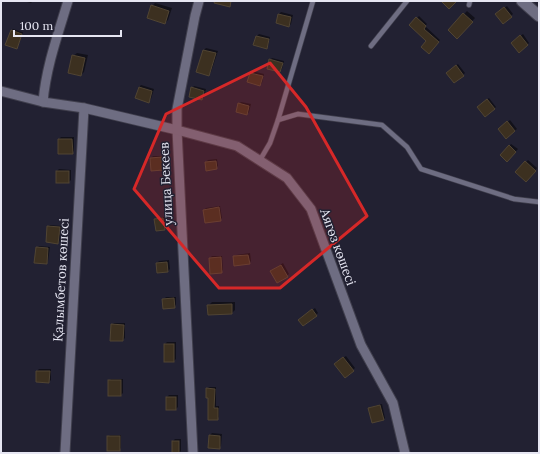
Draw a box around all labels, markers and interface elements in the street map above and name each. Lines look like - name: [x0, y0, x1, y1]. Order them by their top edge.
- scale bar: [14, 12, 121, 38]
- text: 100 m: [20, 18, 53, 33]
- street label: улица Бекеев: [155, 142, 177, 226]
- street label: Аягөз көшесі: [316, 205, 360, 288]
- street label: Қалымбетов көшесі: [49, 217, 73, 342]

